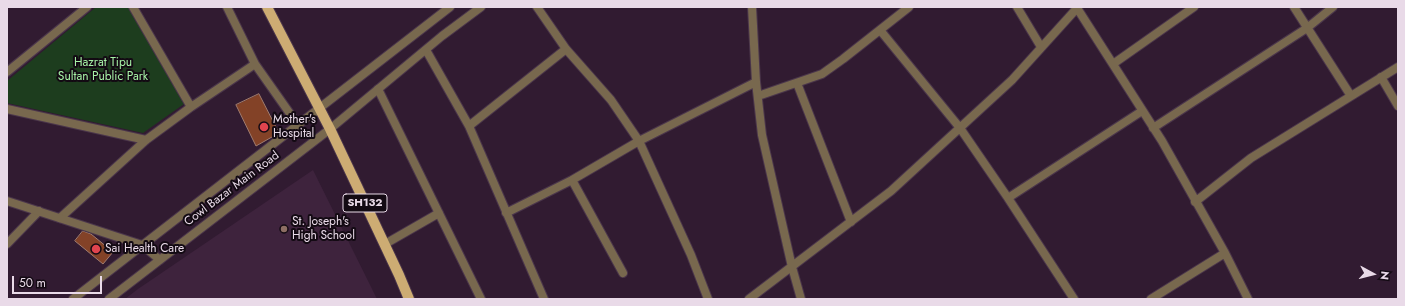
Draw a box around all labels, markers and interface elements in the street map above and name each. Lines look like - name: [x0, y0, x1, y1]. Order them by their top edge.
- park label: Hazrat Tipu Sultan Public Park: [58, 56, 148, 84]
- place label: Mother's Hospital: [273, 113, 316, 141]
- marker: Mother's Hospital: [258, 121, 270, 133]
- street label: Cowl Bazar Main Road: [182, 149, 282, 229]
- road number: SH132: [343, 194, 387, 212]
- place label: St. Joseph's High School: [292, 215, 355, 243]
- marker: St. Joseph's High School: [279, 224, 289, 234]
- place label: Sai Health Care: [105, 242, 184, 256]
- marker: Sai Health Care: [90, 243, 102, 255]
- north arrow: [1353, 254, 1393, 294]
- scale bar: [14, 268, 104, 294]
- text: N: [1376, 270, 1393, 281]
- text: 50 m: [19, 274, 46, 292]

